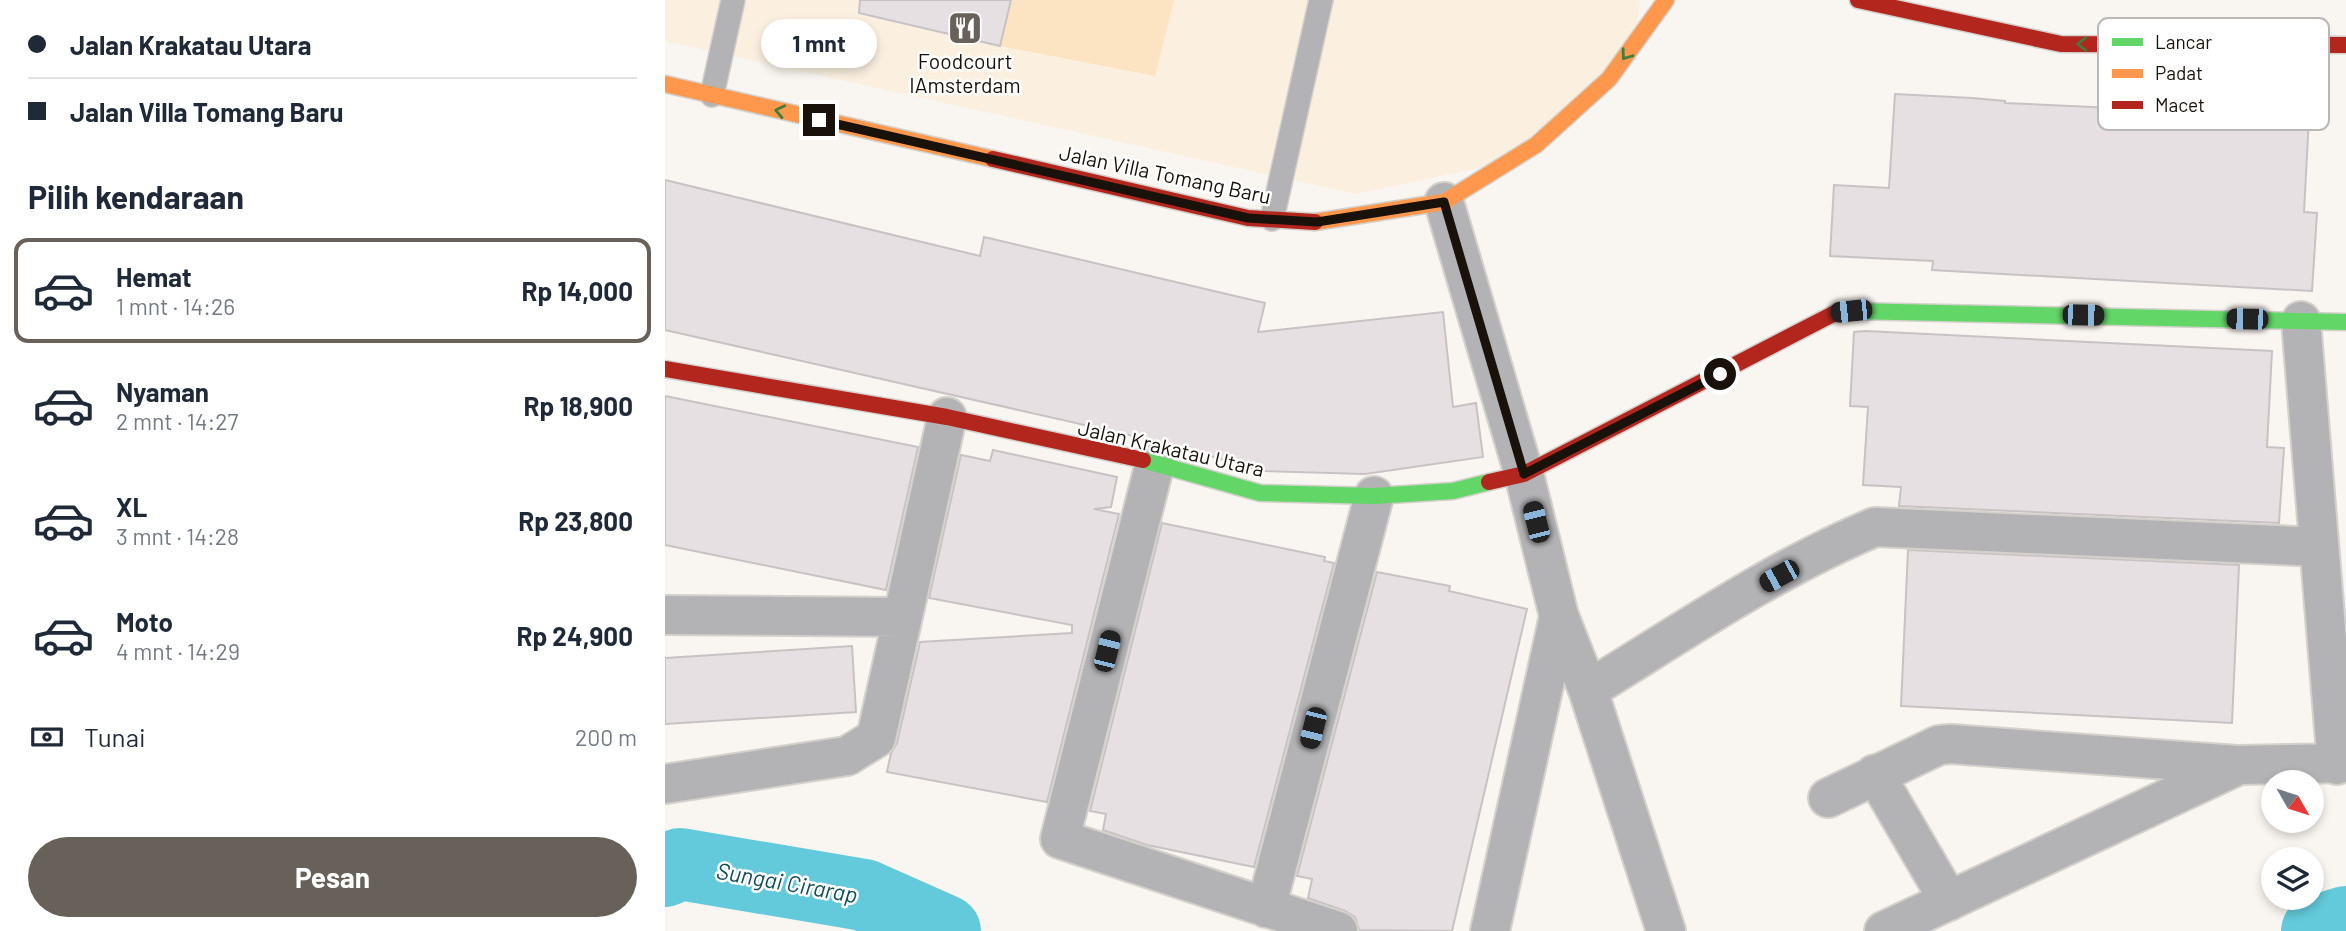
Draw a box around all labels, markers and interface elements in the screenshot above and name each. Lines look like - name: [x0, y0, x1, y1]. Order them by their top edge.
- restaurant icon: Foodcourt IAmsterdam: [946, 9, 984, 47]
- callout: 1 mnt: [761, 18, 877, 68]
- legend: [2098, 18, 2329, 130]
- text: Jalan Krakatau Utara: [70, 29, 311, 60]
- text: 1 mnt: [792, 29, 846, 57]
- text: Lancar: [2155, 30, 2212, 53]
- one-way arrow: [2076, 36, 2087, 52]
- one-way arrow: [1622, 47, 1635, 60]
- place label: Foodcourt IAmsterdam: [909, 48, 1021, 97]
- text: Padat: [2155, 61, 2203, 84]
- text: Macet: [2155, 93, 2205, 116]
- text: Jalan Villa Tomang Baru: [70, 96, 344, 127]
- one-way arrow: [774, 104, 786, 119]
- route end: [803, 104, 835, 136]
- street label: Jalan Villa Tomang Baru: [1057, 139, 1273, 208]
- text: Pilih kendaraan: [28, 177, 244, 215]
- icon: car: [32, 259, 95, 322]
- text: Hemat: [116, 261, 192, 292]
- text: Rp 14,000: [521, 275, 633, 306]
- text: 1 mnt · 14:26: [116, 292, 235, 320]
- car: [1830, 298, 1873, 324]
- car: [2062, 304, 2105, 326]
- car: [2226, 308, 2269, 330]
- route start: [1704, 358, 1736, 390]
- icon: car: [32, 374, 95, 437]
- text: Nyaman: [116, 376, 209, 407]
- text: Rp 18,900: [523, 390, 633, 421]
- text: 2 mnt · 14:27: [116, 407, 238, 435]
- street label: Jalan Krakatau Utara: [1076, 414, 1267, 481]
- icon: car: [32, 489, 95, 552]
- text: XL: [116, 491, 147, 522]
- car: [1521, 499, 1552, 545]
- text: Rp 23,800: [518, 505, 633, 536]
- text: 3 mnt · 14:28: [116, 522, 239, 550]
- car: [1756, 557, 1803, 595]
- icon: car: [32, 604, 95, 667]
- text: Moto: [116, 606, 173, 637]
- text: Rp 24,900: [516, 620, 633, 651]
- car: [1092, 628, 1123, 674]
- text: 4 mnt · 14:29: [116, 637, 240, 665]
- car: [1298, 705, 1329, 751]
- icon: cash: [28, 718, 66, 756]
- text: Tunai: [84, 721, 146, 752]
- text: 200 m: [575, 723, 637, 751]
- north arrow: [2261, 770, 2324, 833]
- map controls: [2261, 770, 2324, 910]
- button: Pesan: [28, 837, 637, 917]
- button: layers: [2261, 847, 2324, 910]
- water label: Sungai Cirarap: [714, 856, 860, 908]

